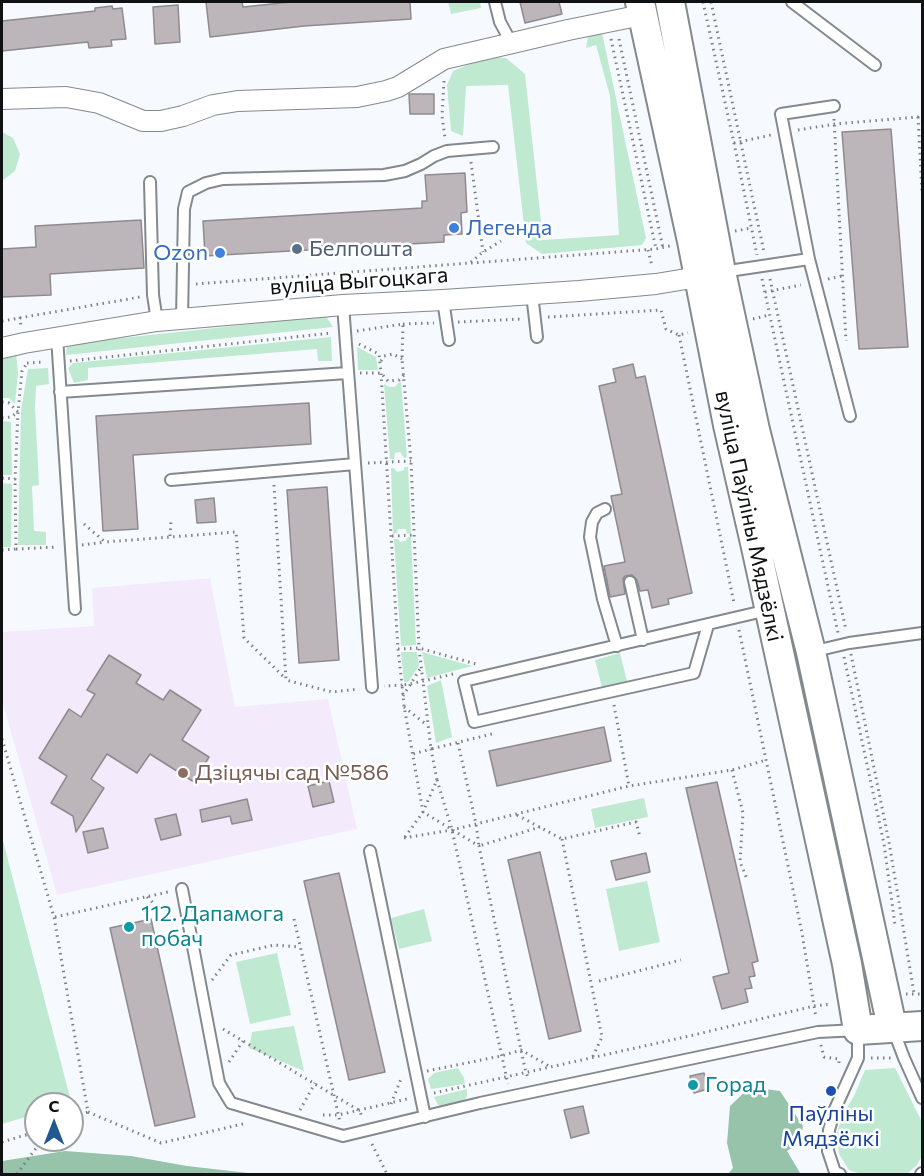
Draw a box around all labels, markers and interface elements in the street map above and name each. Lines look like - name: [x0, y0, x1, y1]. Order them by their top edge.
- place label: Легенда: [466, 215, 552, 241]
- marker: Легенда: [447, 221, 461, 235]
- place label: Белпошта: [309, 236, 413, 262]
- place label: Ozon: [153, 240, 208, 266]
- marker: Белпошта: [290, 242, 304, 256]
- marker: Ozon: [213, 246, 227, 260]
- street label: вуліца Выгоцкага: [269, 262, 449, 300]
- street label: вуліца Паўліны Мядзёлкі: [709, 388, 789, 644]
- place label: Дзіцячы сад №586: [195, 760, 389, 786]
- marker: Дзіцячы сад №586: [176, 766, 190, 780]
- place label: 112. Дапамога побач: [141, 901, 284, 952]
- marker: 112. Дапамога побач: [122, 920, 136, 934]
- place label: Горад: [705, 1072, 766, 1098]
- marker: Горад: [686, 1078, 700, 1092]
- marker: Паўліны Мядзёлкі: [824, 1084, 838, 1098]
- north arrow: [24, 1092, 84, 1152]
- text: С: [49, 1096, 59, 1115]
- place label: Паўліны Мядзёлкі: [782, 1101, 880, 1152]

